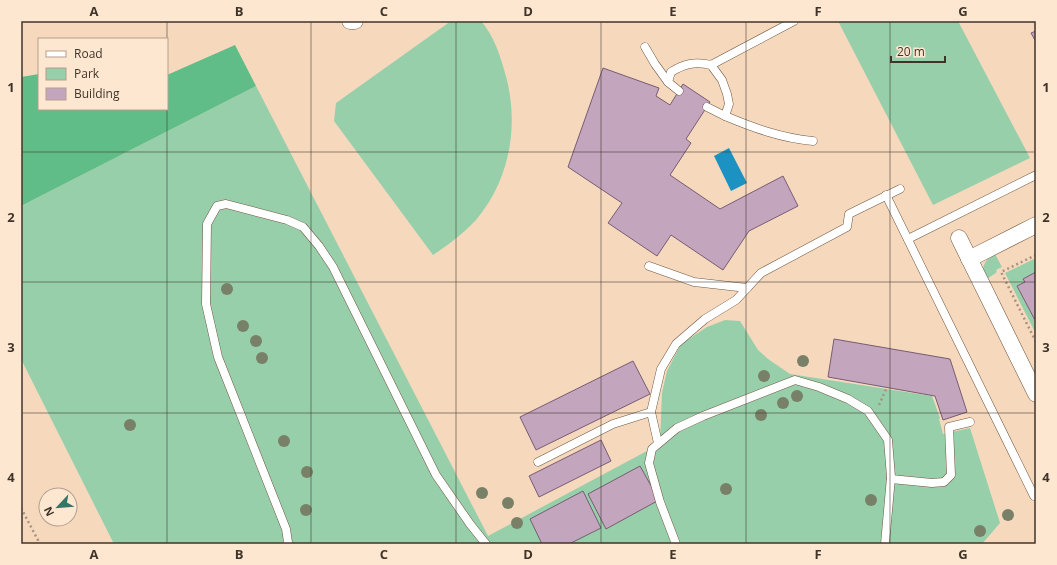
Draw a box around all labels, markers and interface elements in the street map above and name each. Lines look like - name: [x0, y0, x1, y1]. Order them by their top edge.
- text: A: [90, 2, 99, 20]
- text: B: [235, 2, 244, 20]
- text: C: [380, 2, 388, 20]
- text: D: [523, 2, 533, 20]
- text: E: [669, 2, 677, 20]
- text: F: [814, 2, 822, 20]
- text: G: [958, 2, 968, 20]
- legend: [38, 38, 168, 110]
- scale bar: [891, 38, 945, 64]
- text: 20 m: [897, 43, 925, 60]
- text: Road: [74, 45, 103, 62]
- text: Park: [74, 65, 100, 82]
- text: 1: [7, 78, 15, 96]
- text: 1: [1042, 78, 1050, 96]
- text: Building: [74, 85, 120, 102]
- text: 2: [7, 208, 15, 226]
- text: 2: [1042, 208, 1050, 226]
- text: 3: [7, 338, 15, 356]
- text: 3: [1042, 338, 1050, 356]
- text: 4: [7, 468, 15, 486]
- text: 4: [1042, 468, 1050, 486]
- north arrow: [38, 487, 78, 527]
- text: N: [40, 504, 57, 519]
- text: A: [90, 545, 99, 563]
- text: B: [235, 545, 244, 563]
- text: C: [380, 545, 388, 563]
- text: D: [523, 545, 533, 563]
- text: E: [669, 545, 677, 563]
- text: F: [814, 545, 822, 563]
- text: G: [958, 545, 968, 563]

